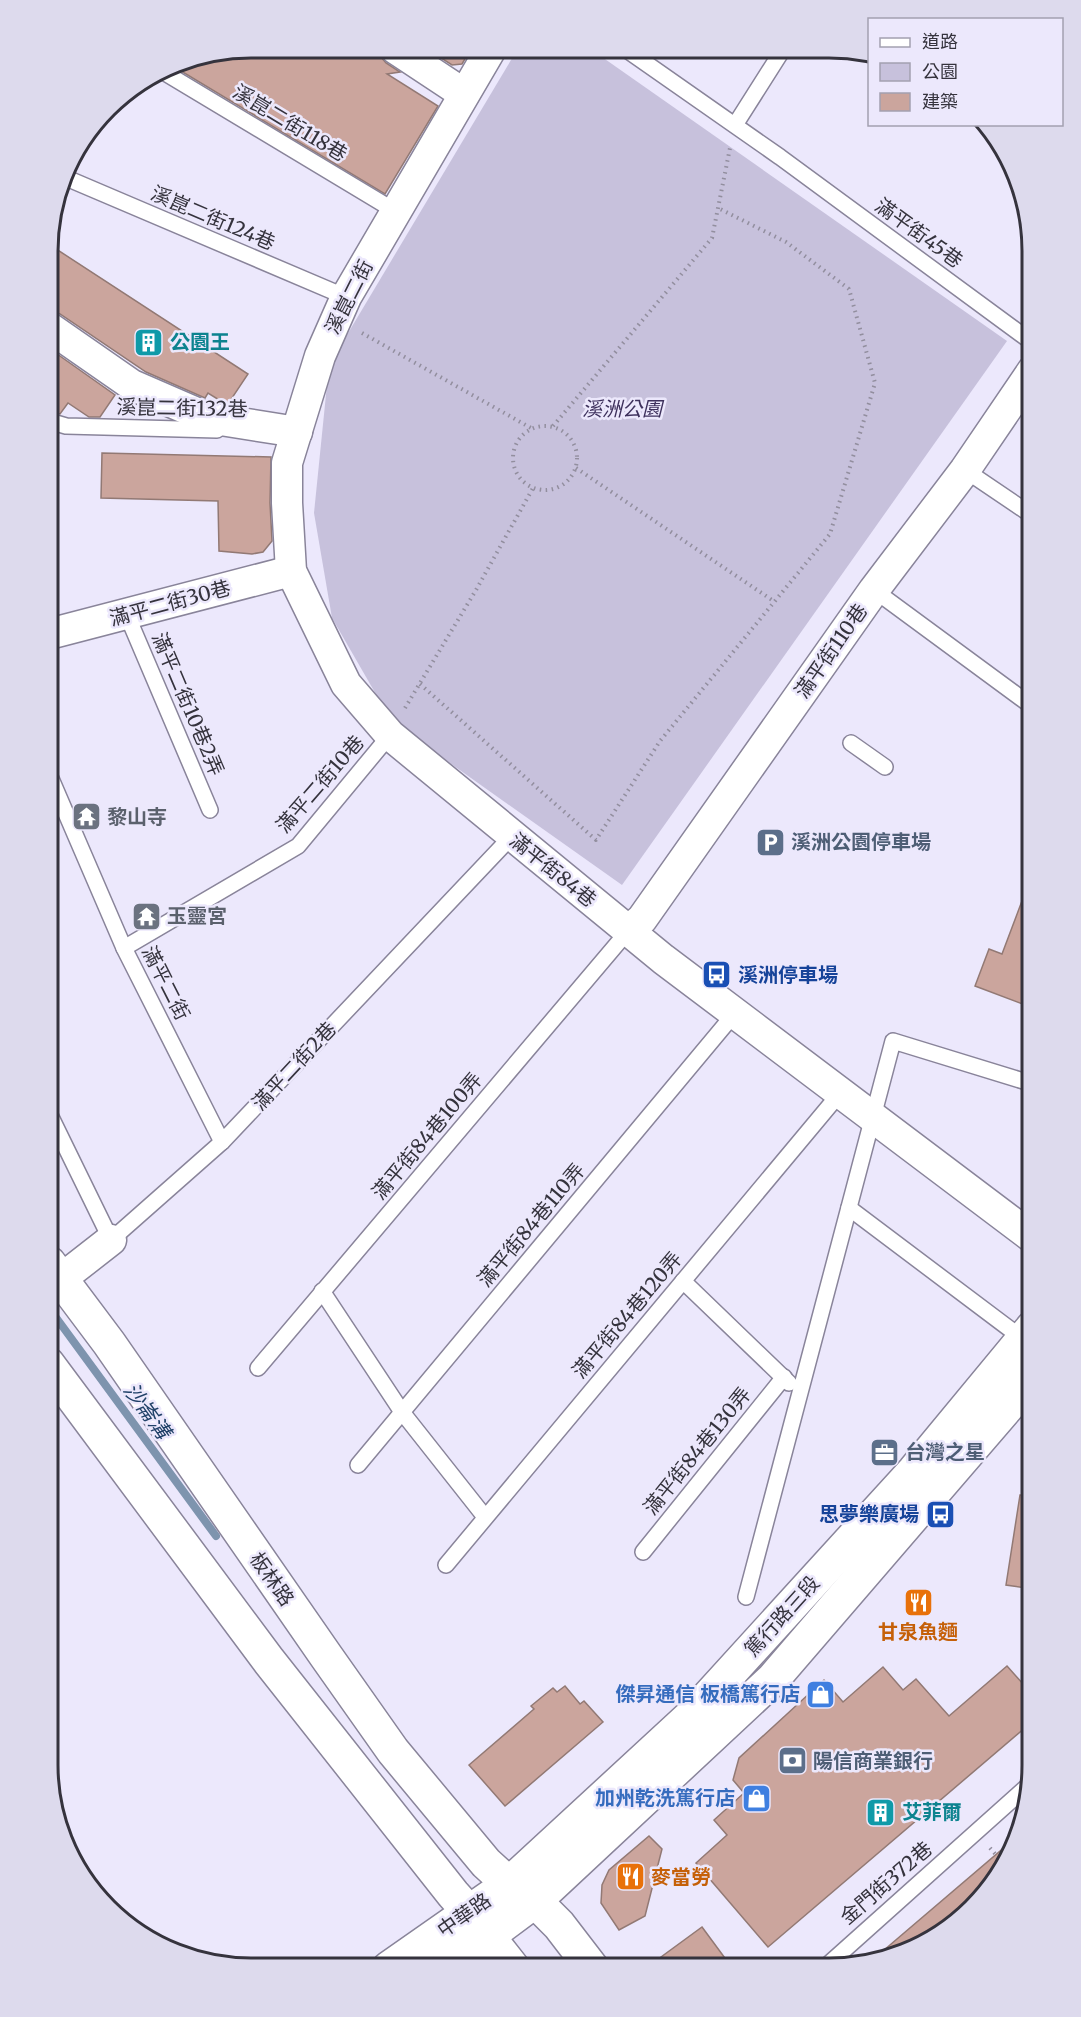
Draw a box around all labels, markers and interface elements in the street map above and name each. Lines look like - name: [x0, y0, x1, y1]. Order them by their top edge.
- legend: [868, 18, 1063, 126]
- text: 道路: [922, 30, 958, 53]
- text: 公園: [922, 60, 958, 83]
- street label: 溪崑二街118巷: [229, 79, 352, 166]
- text: 建築: [922, 90, 958, 113]
- street label: 溪崑二街124巷: [147, 180, 279, 255]
- street label: 滿平街45巷: [871, 192, 968, 273]
- street label: 溪崑二街: [319, 255, 378, 338]
- building icon: 公園王: [133, 326, 165, 358]
- place label: 公園王: [170, 329, 230, 354]
- street label: 溪崑二街132巷: [116, 394, 248, 421]
- park label: 溪洲公園: [582, 396, 665, 421]
- street label: 滿平二街30巷: [107, 574, 233, 631]
- street label: 滿平街110巷: [789, 599, 872, 703]
- street label: 滿平二街10巷2弄: [147, 629, 230, 779]
- street label: 滿平二街10巷: [270, 730, 369, 838]
- temple icon: 黎山寺: [70, 801, 102, 833]
- place label: 黎山寺: [107, 804, 167, 829]
- parking icon: 溪洲公園停車場: [754, 826, 786, 858]
- street label: 滿平街84巷: [505, 827, 602, 912]
- place label: 溪洲公園停車場: [791, 829, 931, 854]
- temple icon: 玉靈宮: [130, 900, 162, 932]
- place label: 玉靈宮: [167, 903, 227, 928]
- street label: 滿平二街: [137, 941, 196, 1024]
- bus stop icon: 溪洲停車場: [701, 959, 733, 991]
- place label: 溪洲停車場: [738, 962, 838, 987]
- street label: 滿平二街2巷: [246, 1016, 341, 1115]
- street label: 滿平街84巷100弄: [366, 1067, 487, 1204]
- street label: 滿平街84巷110弄: [472, 1158, 590, 1292]
- street label: 滿平街84巷120弄: [566, 1246, 687, 1383]
- water label: 沙崙溝: [118, 1377, 179, 1447]
- street label: 滿平街84巷130弄: [638, 1382, 756, 1519]
- office icon: 台灣之星: [868, 1436, 900, 1468]
- place label: 台灣之星: [905, 1439, 985, 1464]
- bus stop icon: 思夢樂廣場: [924, 1498, 956, 1530]
- place label: 思夢樂廣場: [819, 1501, 919, 1526]
- street label: 板林路: [245, 1547, 300, 1610]
- street label: 篤行路三段: [739, 1570, 824, 1661]
- restaurant icon: 甘泉魚麵: [902, 1586, 934, 1618]
- place label: 甘泉魚麵: [878, 1619, 958, 1644]
- shop icon: 傑昇通信 板橋篤行店: [805, 1678, 837, 1710]
- place label: 傑昇通信 板橋篤行店: [615, 1681, 800, 1706]
- bank icon: 陽信商業銀行: [776, 1745, 808, 1777]
- place label: 陽信商業銀行: [813, 1748, 933, 1773]
- shop icon: 加州乾洗篤行店: [740, 1782, 772, 1814]
- place label: 加州乾洗篤行店: [595, 1785, 735, 1810]
- building icon: 艾菲爾: [865, 1796, 897, 1828]
- place label: 艾菲爾: [902, 1799, 962, 1824]
- street label: 金門街372巷: [835, 1836, 937, 1929]
- restaurant icon: 麥當勞: [614, 1861, 646, 1893]
- place label: 麥當勞: [651, 1864, 711, 1889]
- street label: 中華路: [432, 1887, 495, 1942]

